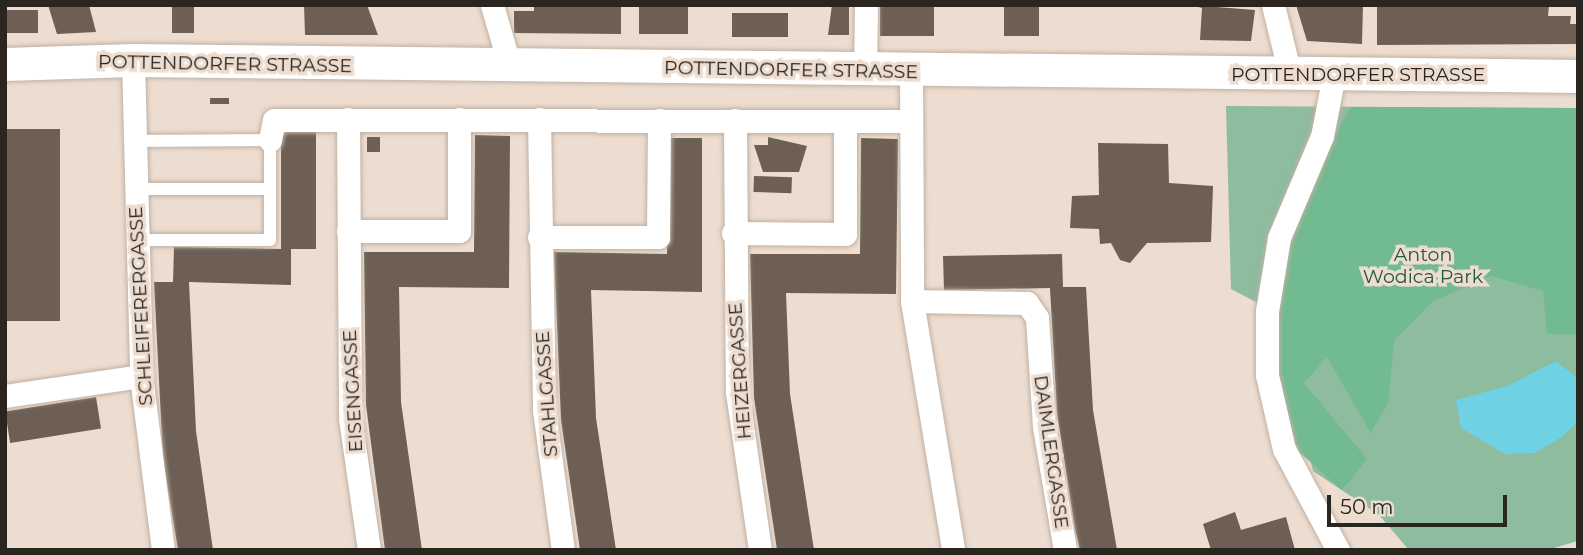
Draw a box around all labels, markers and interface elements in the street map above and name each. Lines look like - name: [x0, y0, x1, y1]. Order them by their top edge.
- street label: POTTENDORFER STRASSE: [98, 50, 352, 78]
- street label: POTTENDORFER STRASSE: [664, 56, 918, 84]
- street label: POTTENDORFER STRASSE: [1231, 64, 1485, 86]
- street label: SCHLEIFERERGASSE: [124, 206, 158, 406]
- park label: Anton Wodica Park: [1363, 244, 1483, 288]
- street label: HEIZERGASSE: [724, 302, 756, 440]
- street label: EISENGASSE: [338, 329, 368, 453]
- street label: STAHLGASSE: [531, 330, 563, 458]
- street label: DAIMLERGASSE: [1029, 374, 1073, 530]
- scale bar: [1331, 482, 1511, 526]
- text: 50 m: [1340, 494, 1394, 519]

